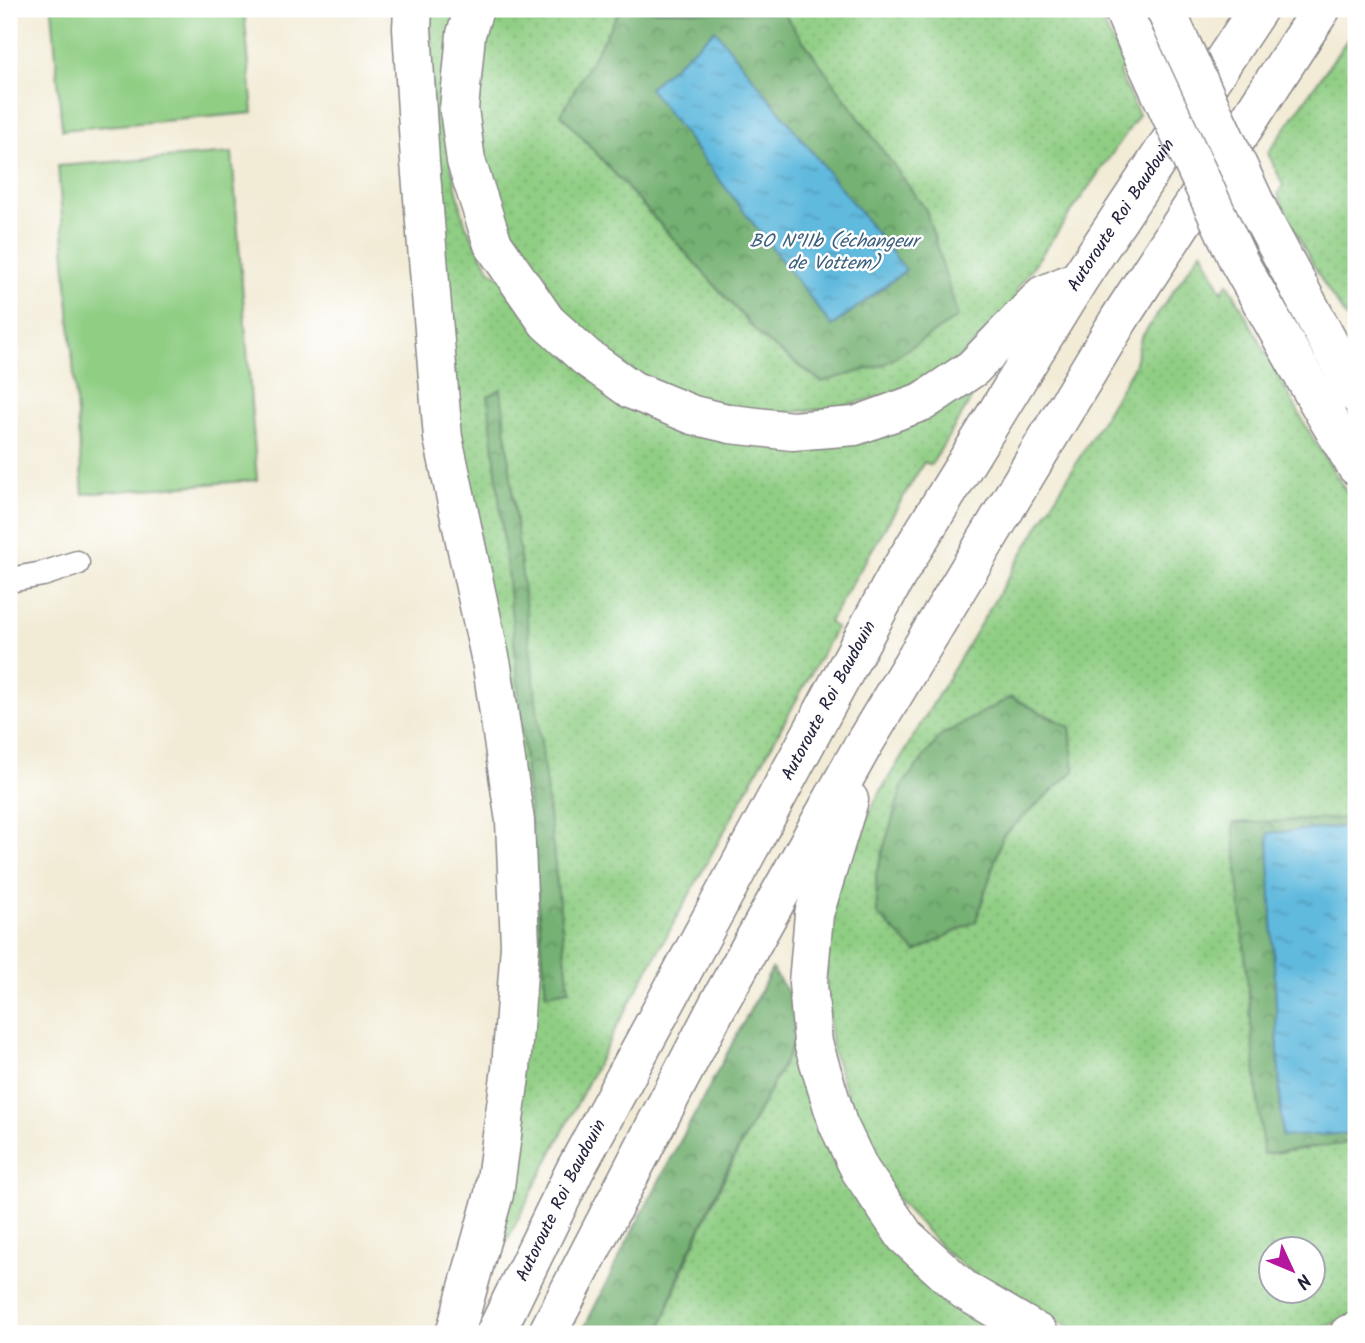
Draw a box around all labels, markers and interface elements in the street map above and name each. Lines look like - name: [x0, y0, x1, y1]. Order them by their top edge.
- street label: Autoroute Roi Baudouin: [1060, 133, 1183, 297]
- water label: BO N°11b (échangeur de Vottem): [750, 227, 922, 279]
- street label: Autoroute Roi Baudouin: [774, 615, 884, 786]
- street label: Autoroute Roi Baudouin: [508, 1114, 614, 1287]
- north arrow: [1256, 1234, 1326, 1304]
- text: N: [1288, 1266, 1318, 1295]

